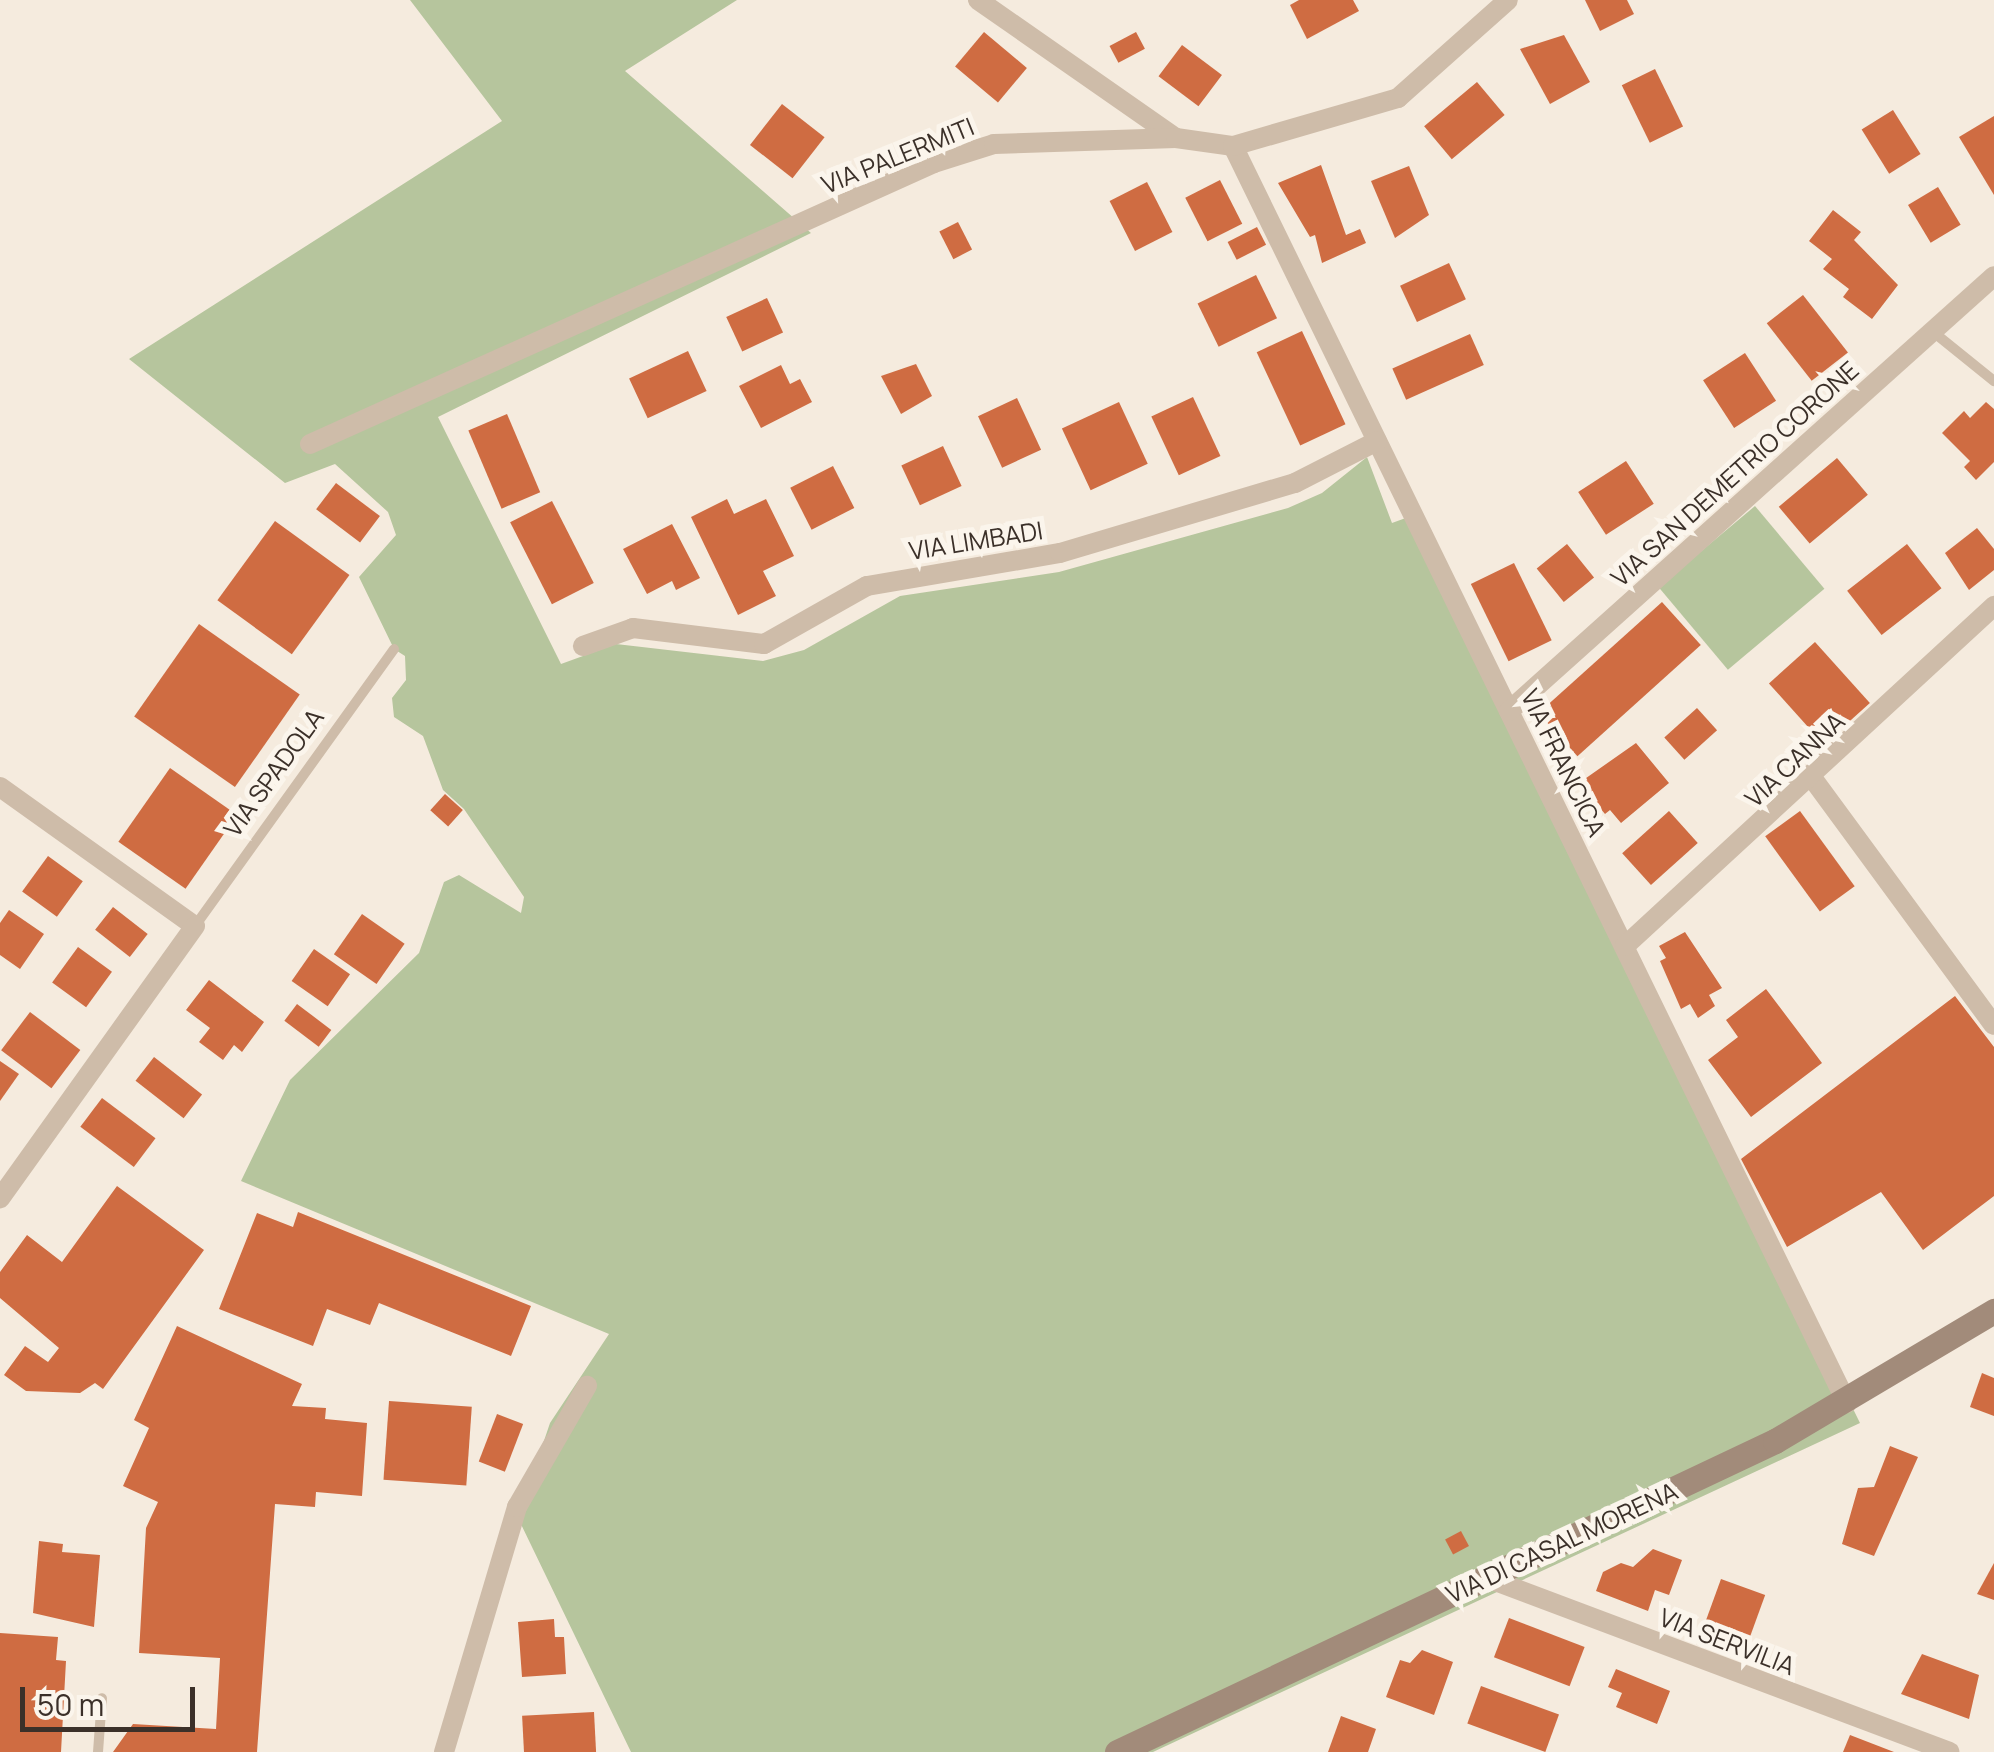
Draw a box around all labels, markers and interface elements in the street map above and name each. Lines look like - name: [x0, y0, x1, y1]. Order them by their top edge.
- street label: VIA PALERMITI: [817, 112, 979, 200]
- street label: VIA SAN DEMETRIO CORONE: [1605, 355, 1865, 593]
- street label: VIA LIMBADI: [907, 516, 1045, 566]
- street label: VIA FRANCICA: [1514, 685, 1612, 841]
- street label: VIA SPADOLA: [218, 703, 330, 843]
- street label: VIA CANNA: [1739, 706, 1851, 814]
- street label: VIA DI CASAL MORENA: [1441, 1476, 1683, 1610]
- street label: VIA SERVILIA: [1655, 1602, 1799, 1682]
- scale bar: [25, 1667, 200, 1729]
- text: 50 m: [37, 1684, 104, 1725]

